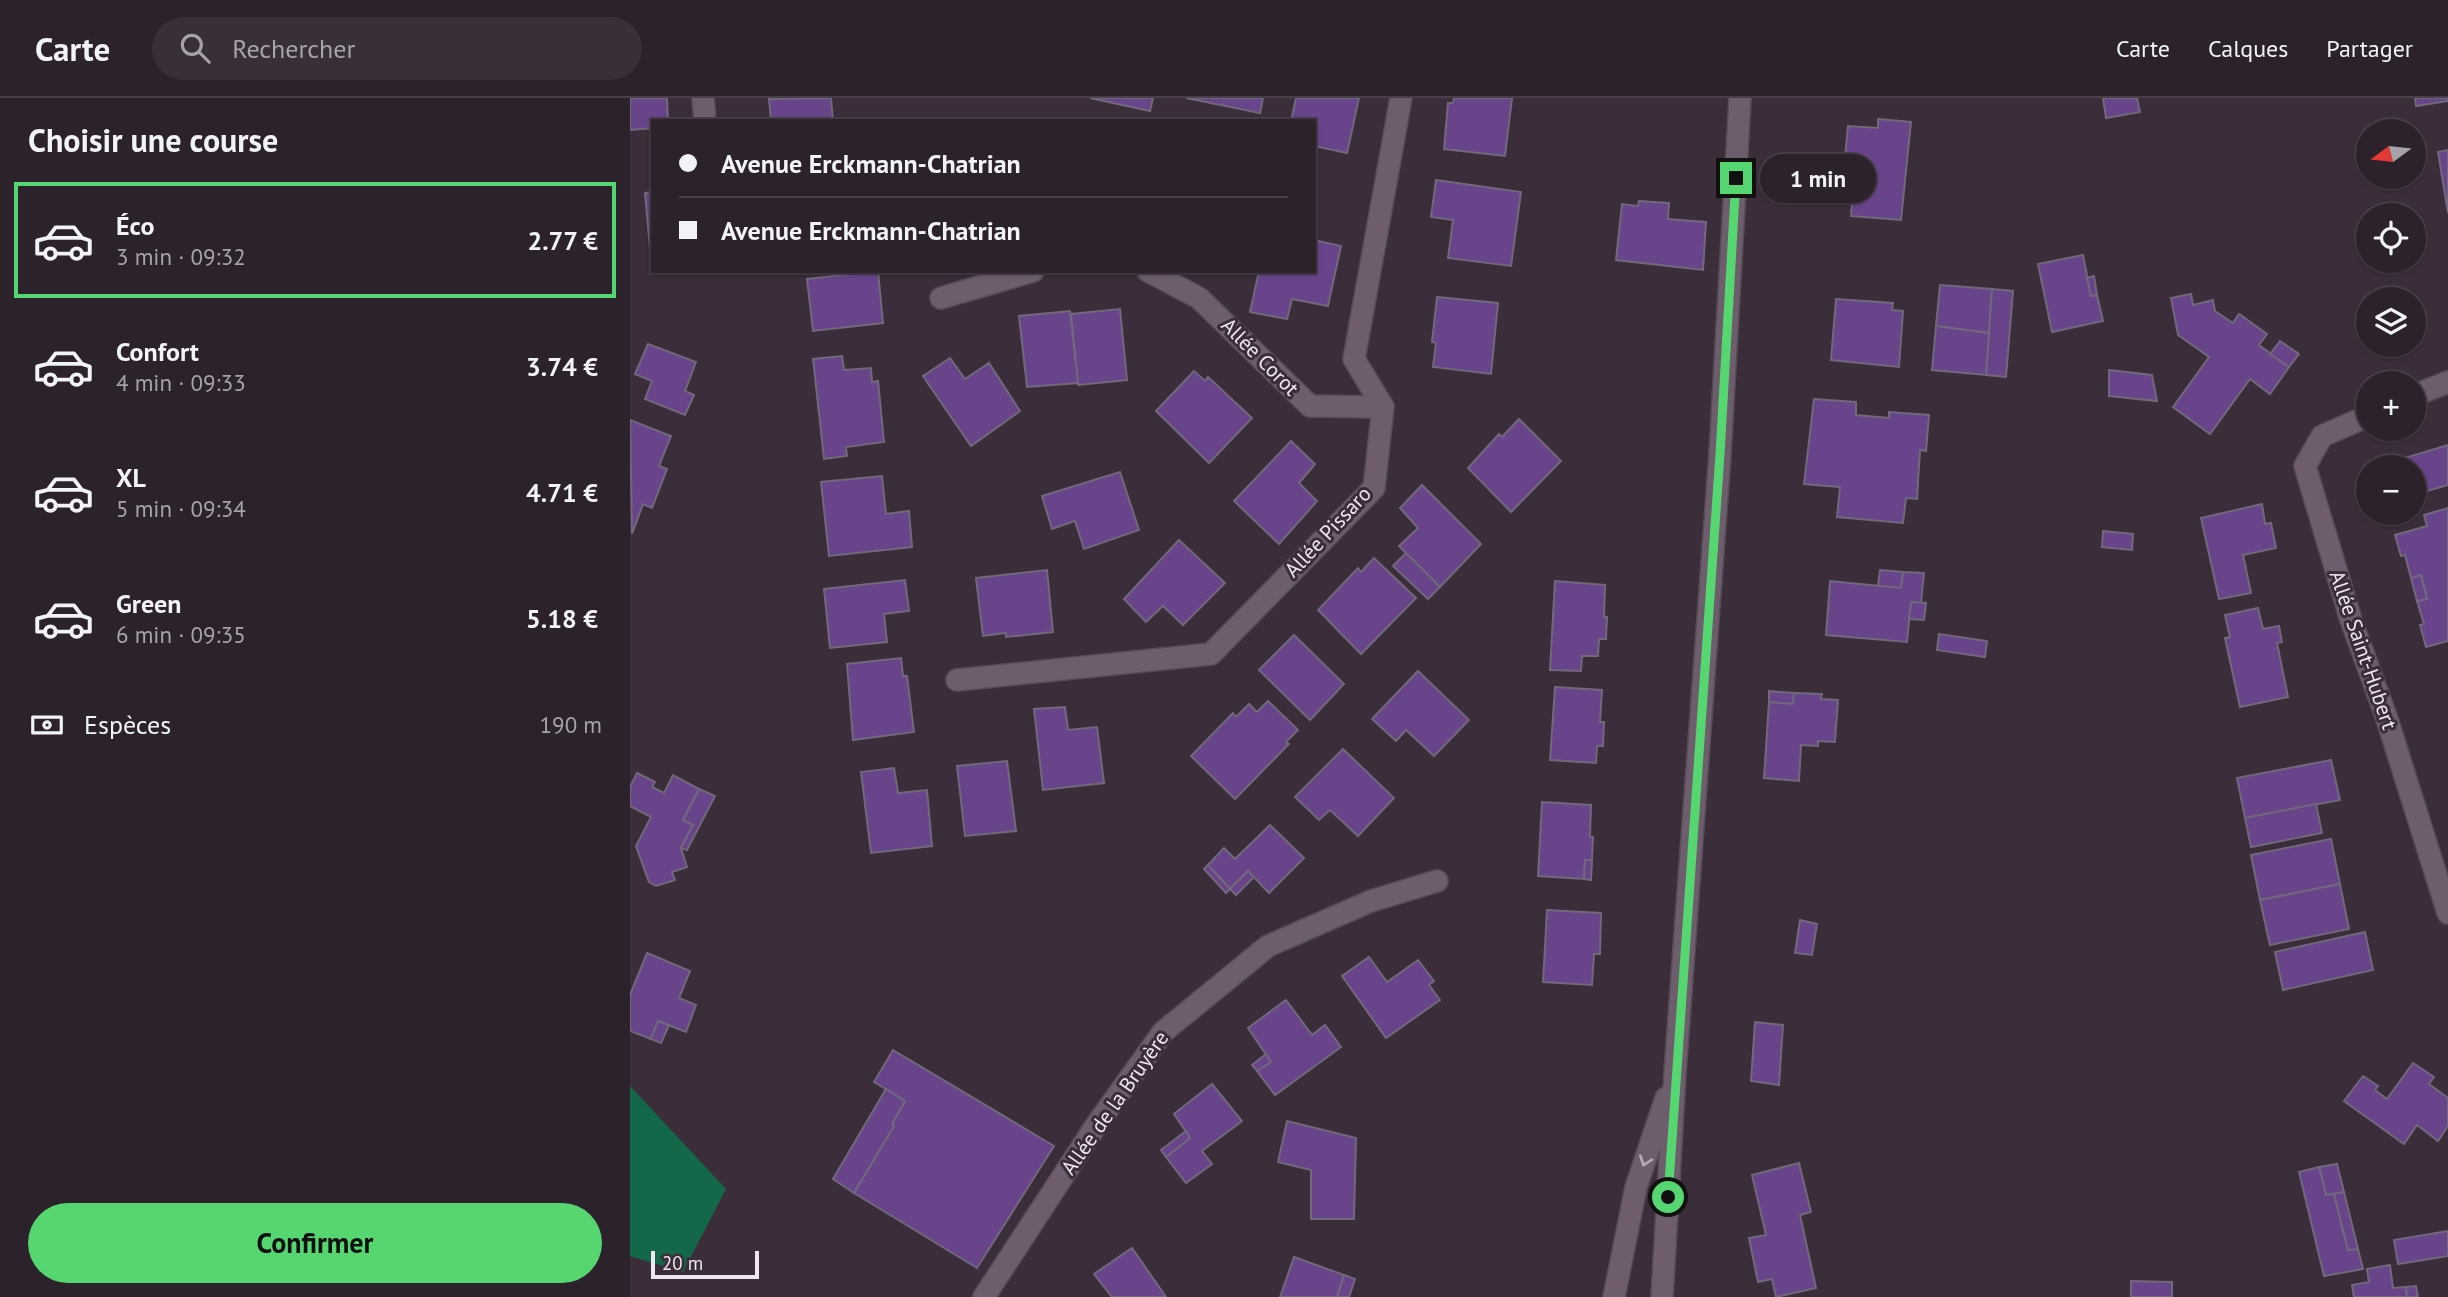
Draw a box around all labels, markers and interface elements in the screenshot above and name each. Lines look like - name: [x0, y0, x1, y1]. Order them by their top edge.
- search box: [152, 17, 642, 80]
- text: Carte: [35, 27, 110, 70]
- icon: search: [176, 29, 214, 67]
- text: Rechercher: [232, 32, 355, 65]
- text: Carte: [2116, 33, 2170, 64]
- text: Calques: [2208, 33, 2288, 64]
- text: Partager: [2326, 33, 2413, 64]
- text: Choisir une course: [28, 119, 278, 161]
- north arrow: [2356, 119, 2426, 189]
- map controls: [2356, 119, 2426, 525]
- text: Avenue Erckmann-Chatrian: [721, 147, 1021, 180]
- callout: 1 min: [1760, 154, 1876, 202]
- route end: [1720, 162, 1752, 194]
- text: 1 min: [1790, 164, 1846, 193]
- button: locate: [2356, 203, 2426, 273]
- icon: car: [32, 209, 95, 272]
- text: Éco: [116, 209, 154, 242]
- text: Avenue Erckmann-Chatrian: [721, 214, 1021, 247]
- text: 2.77 €: [527, 224, 598, 257]
- text: 3 min · 09:32: [116, 242, 246, 271]
- button: layers: [2356, 287, 2426, 357]
- street label: Allée Corot: [1216, 312, 1305, 401]
- icon: car: [32, 335, 95, 398]
- text: Confort: [116, 335, 199, 368]
- text: 3.74 €: [526, 350, 598, 383]
- text: 4 min · 09:33: [116, 368, 246, 397]
- button: +: [2356, 371, 2426, 441]
- button: −: [2356, 455, 2426, 525]
- icon: car: [32, 461, 95, 524]
- text: XL: [116, 461, 146, 494]
- text: 4.71 €: [526, 476, 598, 509]
- street label: Allée Pissaro: [1279, 480, 1377, 583]
- text: 5 min · 09:34: [116, 494, 246, 523]
- street label: Allée Saint-Hubert: [2324, 567, 2403, 733]
- icon: car: [32, 587, 95, 650]
- text: Green: [116, 587, 181, 620]
- text: 5.18 €: [526, 602, 598, 635]
- text: 6 min · 09:35: [116, 620, 246, 649]
- icon: cash: [28, 706, 66, 744]
- text: Espèces: [84, 708, 171, 741]
- text: 190 m: [540, 710, 602, 739]
- street label: Allée de la Bruyère: [1055, 1025, 1174, 1180]
- one-way arrow: [1639, 1154, 1653, 1166]
- route start: [1652, 1181, 1684, 1213]
- button: Confirmer: [28, 1203, 602, 1283]
- scale bar: [651, 1248, 760, 1280]
- text: 20 m: [662, 1251, 703, 1275]

